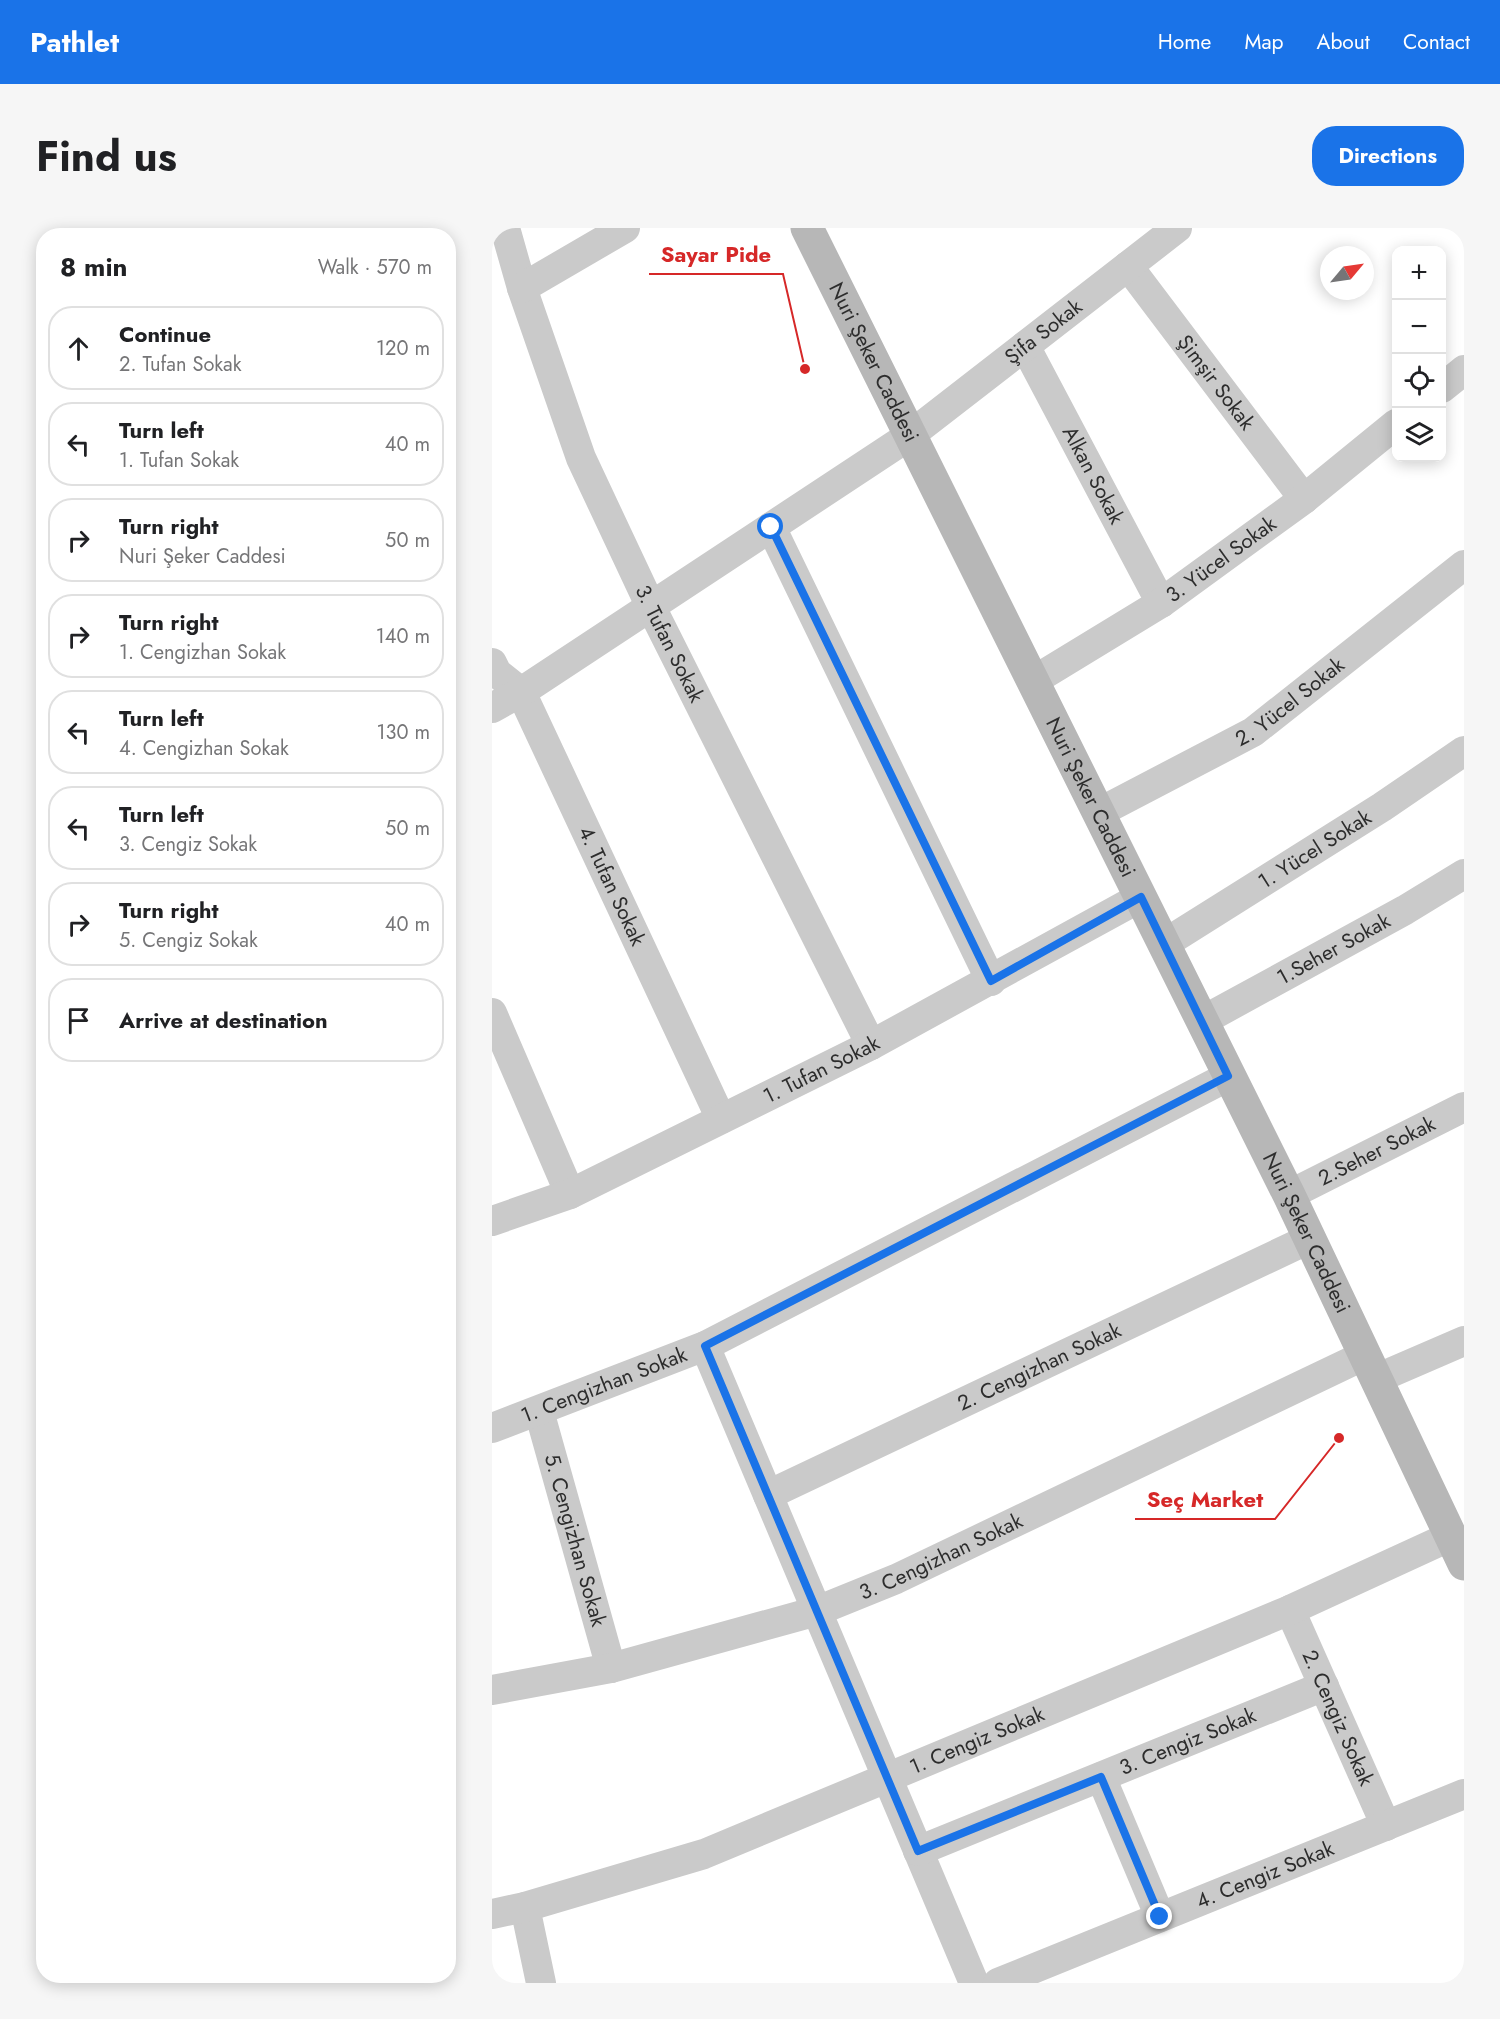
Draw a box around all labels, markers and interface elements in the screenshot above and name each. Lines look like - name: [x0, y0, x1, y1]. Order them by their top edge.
- text: Pathlet: [30, 22, 119, 63]
- text: Home: [1158, 27, 1211, 57]
- text: Map: [1244, 27, 1284, 57]
- text: About: [1317, 27, 1370, 57]
- text: Contact: [1403, 27, 1470, 57]
- text: Find us: [36, 126, 177, 187]
- button: Directions: [1312, 126, 1464, 186]
- callout: Sayar Pide: [649, 234, 783, 274]
- text: Sayar Pide: [661, 238, 771, 270]
- north arrow: [1320, 246, 1374, 300]
- map controls: [1392, 246, 1446, 462]
- button: +: [1392, 246, 1446, 300]
- text: 8 min: [60, 248, 128, 286]
- text: Walk · 570 m: [318, 253, 432, 282]
- street label: Nuri Şeker Caddesi: [821, 277, 926, 447]
- street label: Şifa Sokak: [998, 292, 1089, 371]
- button: −: [1392, 300, 1446, 354]
- text: Continue: [119, 318, 211, 350]
- street label: Şimşir Sokak: [1170, 329, 1262, 437]
- icon: ahead: [62, 332, 95, 365]
- text: 120 m: [376, 334, 430, 363]
- text: 2. Tufan Sokak: [119, 350, 242, 379]
- button: locate: [1392, 354, 1446, 408]
- button: layers: [1392, 408, 1446, 462]
- text: Turn left: [119, 414, 204, 446]
- street label: Alkan Sokak: [1055, 421, 1132, 530]
- icon: left: [62, 428, 95, 461]
- text: 40 m: [385, 430, 430, 459]
- text: 1. Tufan Sokak: [119, 446, 239, 475]
- street label: 3. Yücel Sokak: [1159, 509, 1283, 610]
- text: Turn right: [119, 510, 219, 542]
- route start: [757, 513, 783, 539]
- icon: right: [62, 524, 95, 557]
- text: 50 m: [385, 526, 430, 555]
- text: Nuri Şeker Caddesi: [119, 542, 286, 571]
- street label: 3. Tufan Sokak: [628, 580, 712, 708]
- text: Turn right: [119, 606, 219, 638]
- icon: right: [62, 620, 95, 653]
- text: 140 m: [376, 622, 430, 651]
- text: 1. Cengizhan Sokak: [119, 638, 286, 667]
- street label: 2. Yücel Sokak: [1230, 650, 1351, 754]
- text: Turn left: [119, 702, 204, 734]
- street label: Nuri Şeker Caddesi: [1038, 712, 1143, 882]
- icon: left: [62, 716, 95, 749]
- text: 130 m: [376, 718, 430, 747]
- text: 4. Cengizhan Sokak: [119, 734, 289, 763]
- text: Turn left: [119, 798, 204, 830]
- street label: 1. Yücel Sokak: [1252, 802, 1378, 896]
- icon: left: [62, 812, 95, 845]
- text: 50 m: [385, 814, 430, 843]
- street label: 4. Tufan Sokak: [571, 821, 653, 951]
- text: 3. Cengiz Sokak: [119, 830, 257, 859]
- text: Turn right: [119, 894, 219, 926]
- street label: 1.Seher Sokak: [1272, 906, 1396, 992]
- icon: right: [62, 908, 95, 941]
- text: 40 m: [385, 910, 430, 939]
- text: 5. Cengiz Sokak: [119, 926, 258, 955]
- icon: arrive: [62, 1004, 95, 1037]
- text: Arrive at destination: [119, 1004, 328, 1036]
- street label: 1. Tufan Sokak: [758, 1028, 886, 1111]
- street label: 2.Seher Sokak: [1313, 1109, 1441, 1193]
- street label: Nuri Şeker Caddesi: [1255, 1147, 1358, 1318]
- street label: 2. Cengizhan Sokak: [952, 1315, 1127, 1418]
- street label: 1. Cengizhan Sokak: [517, 1339, 692, 1430]
- street label: 5. Cengizhan Sokak: [537, 1450, 614, 1630]
- callout: Seç Market: [1135, 1479, 1275, 1519]
- text: Seç Market: [1147, 1483, 1263, 1515]
- street label: 3. Cengizhan Sokak: [855, 1505, 1028, 1607]
- street label: 2. Cengiz Sokak: [1295, 1645, 1382, 1791]
- street label: 1. Cengiz Sokak: [905, 1699, 1050, 1782]
- street label: 3. Cengiz Sokak: [1115, 1700, 1261, 1783]
- street label: 4. Cengiz Sokak: [1192, 1833, 1339, 1916]
- route end: [1146, 1903, 1172, 1929]

